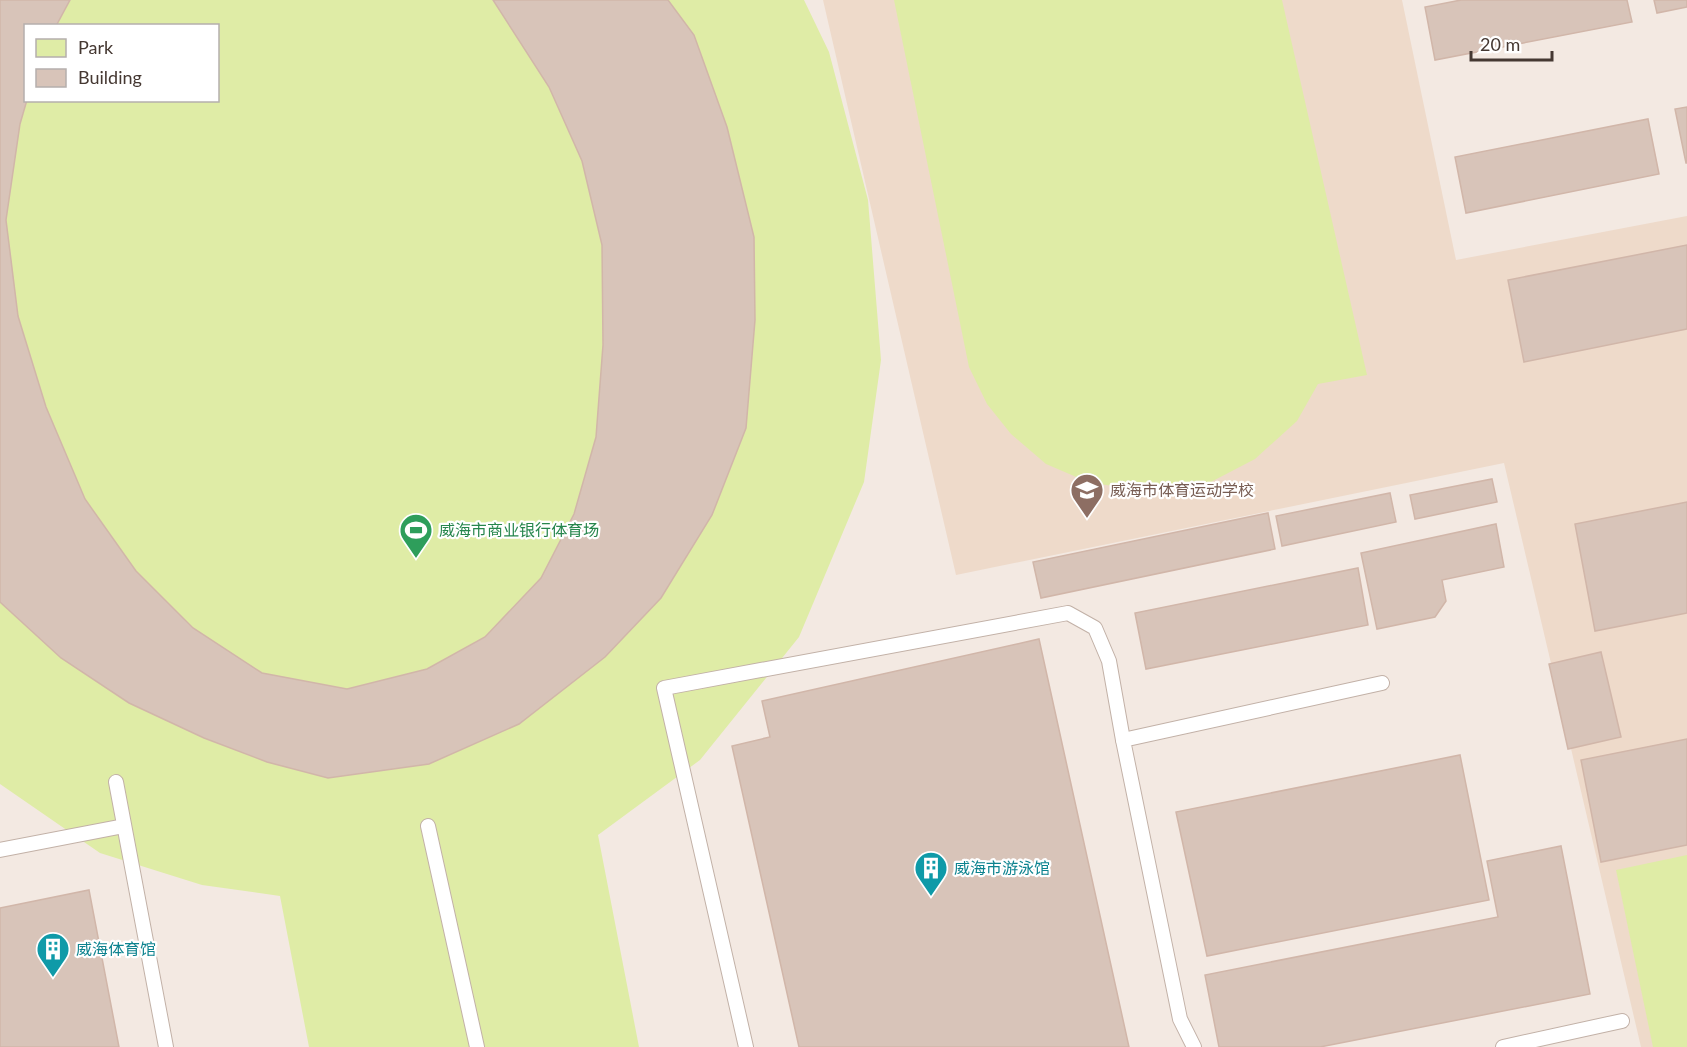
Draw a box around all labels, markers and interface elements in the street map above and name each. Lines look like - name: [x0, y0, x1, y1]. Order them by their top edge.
- legend: [24, 24, 219, 102]
- scale bar: [1471, 24, 1552, 62]
- text: 20 m: [1480, 33, 1520, 55]
- text: Park: [78, 36, 114, 58]
- text: Building: [78, 66, 142, 88]
- school or university icon: 威海市体育运动学校: [1069, 472, 1105, 519]
- place label: 威海市体育运动学校: [1110, 480, 1254, 499]
- sports icon: 威海市商业银行体育场: [398, 512, 434, 559]
- place label: 威海市商业银行体育场: [439, 520, 599, 539]
- building icon: 威海市游泳馆: [913, 850, 949, 897]
- place label: 威海市游泳馆: [954, 858, 1050, 877]
- building icon: 威海体育馆: [35, 931, 71, 978]
- place label: 威海体育馆: [76, 939, 156, 958]

